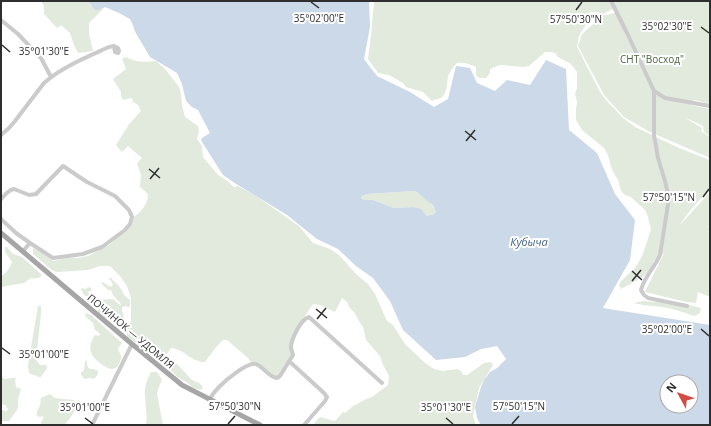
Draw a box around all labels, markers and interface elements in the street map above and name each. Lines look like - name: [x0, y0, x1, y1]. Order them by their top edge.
- text: 35°02'00"E: [294, 11, 344, 25]
- text: 57°50'30"N: [550, 12, 602, 26]
- text: 35°02'30"E: [642, 19, 692, 33]
- text: 35°01'30"E: [19, 44, 69, 58]
- park label: СНТ "Восход": [620, 52, 684, 66]
- text: 57°50'15"N: [643, 190, 695, 204]
- water label: Кубыча: [510, 234, 548, 249]
- street label: ПОЧИНОК — УДОМЛЯ: [85, 291, 177, 371]
- text: 35°02'00"E: [642, 322, 692, 336]
- text: 35°01'00"E: [19, 347, 69, 361]
- north arrow: [659, 374, 699, 414]
- text: N: [662, 379, 680, 396]
- text: 57°50'30"N: [209, 399, 261, 413]
- text: 57°50'15"N: [493, 399, 545, 413]
- text: 35°01'00"E: [60, 400, 110, 414]
- text: 35°01'30"E: [421, 400, 471, 414]

